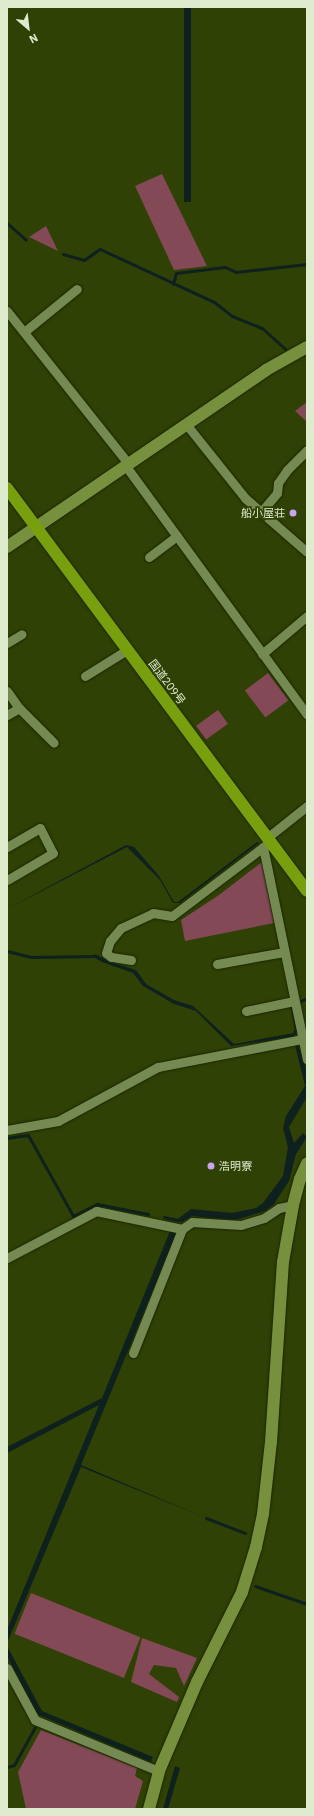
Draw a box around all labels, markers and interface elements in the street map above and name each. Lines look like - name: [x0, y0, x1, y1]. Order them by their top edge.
- north arrow: [8, 8, 48, 48]
- text: N: [27, 31, 40, 47]
- place label: 船小屋荘: [241, 506, 285, 520]
- marker: 船小屋荘: [288, 508, 298, 518]
- street label: 国道209号: [146, 657, 188, 707]
- place label: 浩明寮: [219, 1159, 252, 1173]
- marker: 浩明寮: [206, 1161, 216, 1171]

